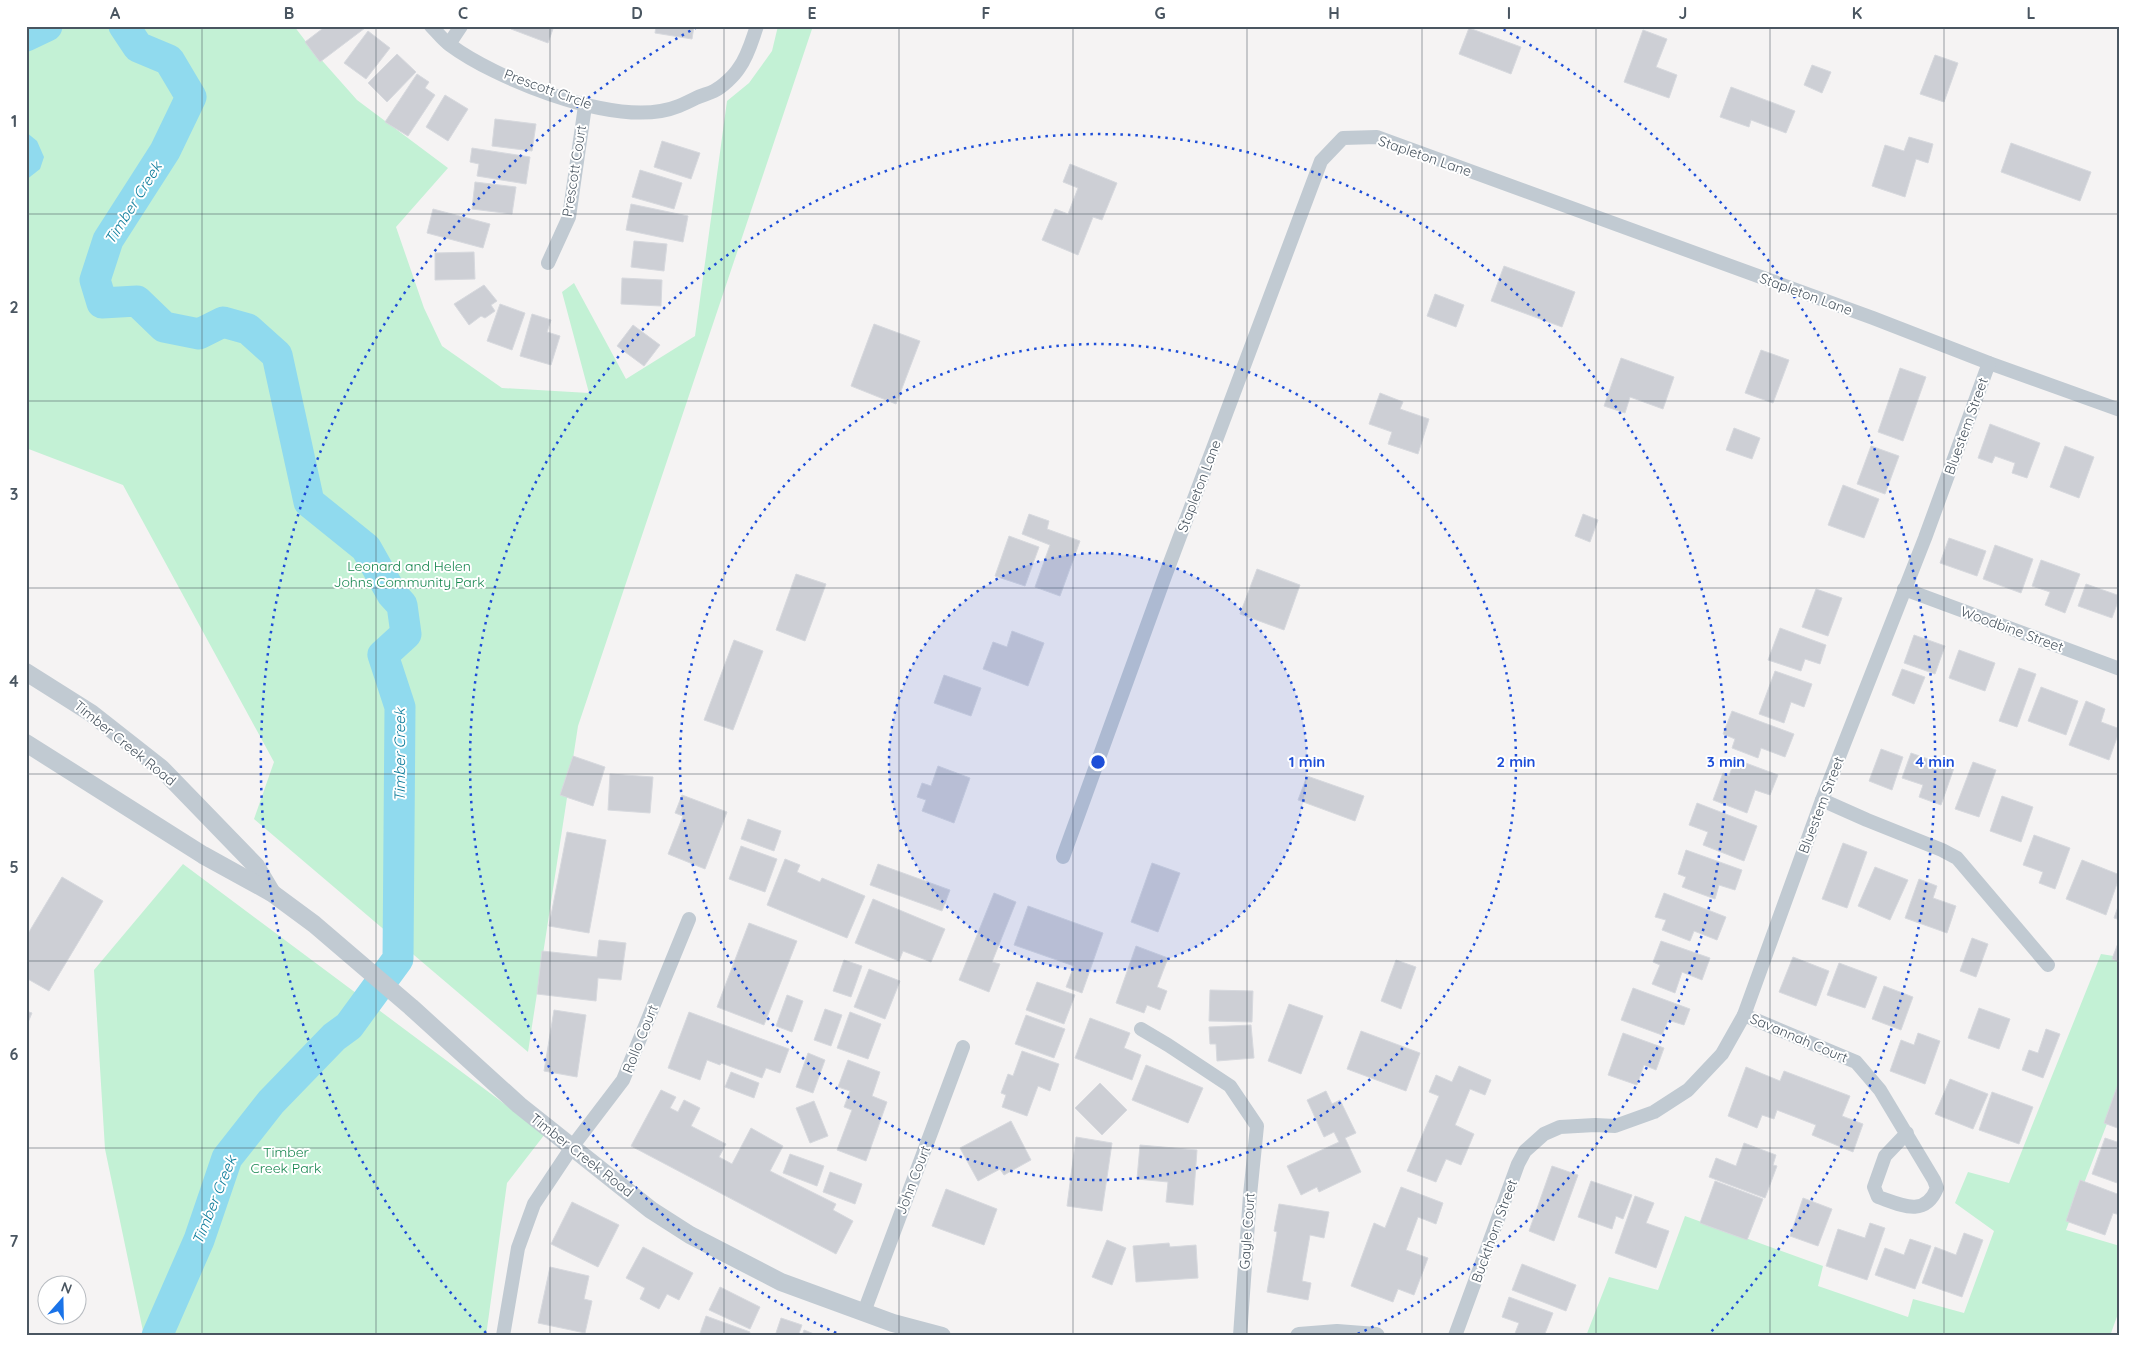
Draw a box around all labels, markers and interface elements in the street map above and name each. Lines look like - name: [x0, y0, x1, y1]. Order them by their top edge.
- text: A: [110, 3, 121, 23]
- text: B: [284, 3, 294, 23]
- text: C: [458, 3, 468, 23]
- text: D: [631, 3, 643, 23]
- text: E: [807, 3, 817, 23]
- text: F: [982, 3, 991, 23]
- text: G: [1154, 3, 1166, 23]
- text: H: [1328, 3, 1340, 23]
- text: I: [1507, 3, 1511, 23]
- text: J: [1679, 3, 1687, 23]
- text: K: [1852, 3, 1862, 23]
- text: L: [2027, 3, 2036, 23]
- street label: Prescott Circle: [502, 65, 595, 113]
- text: 1: [11, 111, 17, 131]
- street label: Prescott Court: [558, 124, 590, 218]
- street label: Stapleton Lane: [1376, 132, 1474, 180]
- water label: Timber Creek: [100, 157, 167, 248]
- street label: Stapleton Lane: [1757, 269, 1855, 319]
- text: 2: [9, 297, 19, 317]
- street label: Bluestem Street: [1940, 375, 1992, 477]
- street label: Stapleton Lane: [1173, 437, 1225, 535]
- text: 3: [10, 484, 18, 504]
- park label: Leonard and Helen Johns Community Park: [333, 557, 485, 591]
- street label: Woodbine Street: [1958, 602, 2066, 656]
- text: 4: [9, 671, 19, 691]
- street label: Timber Creek Road: [70, 696, 180, 790]
- water label: Timber Creek: [390, 706, 409, 802]
- text: 1 min: [1289, 752, 1325, 771]
- text: 2 min: [1496, 752, 1536, 771]
- text: 3 min: [1707, 752, 1745, 771]
- text: 4 min: [1915, 752, 1955, 771]
- centre of rings: [1089, 753, 1107, 771]
- street label: Bluestem Street: [1794, 754, 1848, 856]
- text: 5: [9, 857, 19, 877]
- street label: Rollo Court: [618, 1002, 662, 1076]
- street label: Savannah Court: [1748, 1009, 1851, 1067]
- text: 6: [10, 1044, 19, 1064]
- street label: Timber Creek Road: [527, 1109, 637, 1201]
- park label: Timber Creek Park: [251, 1143, 322, 1177]
- street label: John Court: [892, 1143, 934, 1217]
- water label: Timber Creek: [188, 1151, 241, 1247]
- street label: Buckthorn Street: [1467, 1177, 1521, 1285]
- street label: Gayle Court: [1235, 1192, 1259, 1270]
- text: 7: [10, 1231, 19, 1251]
- north arrow: [38, 1274, 88, 1324]
- text: N: [59, 1278, 74, 1298]

